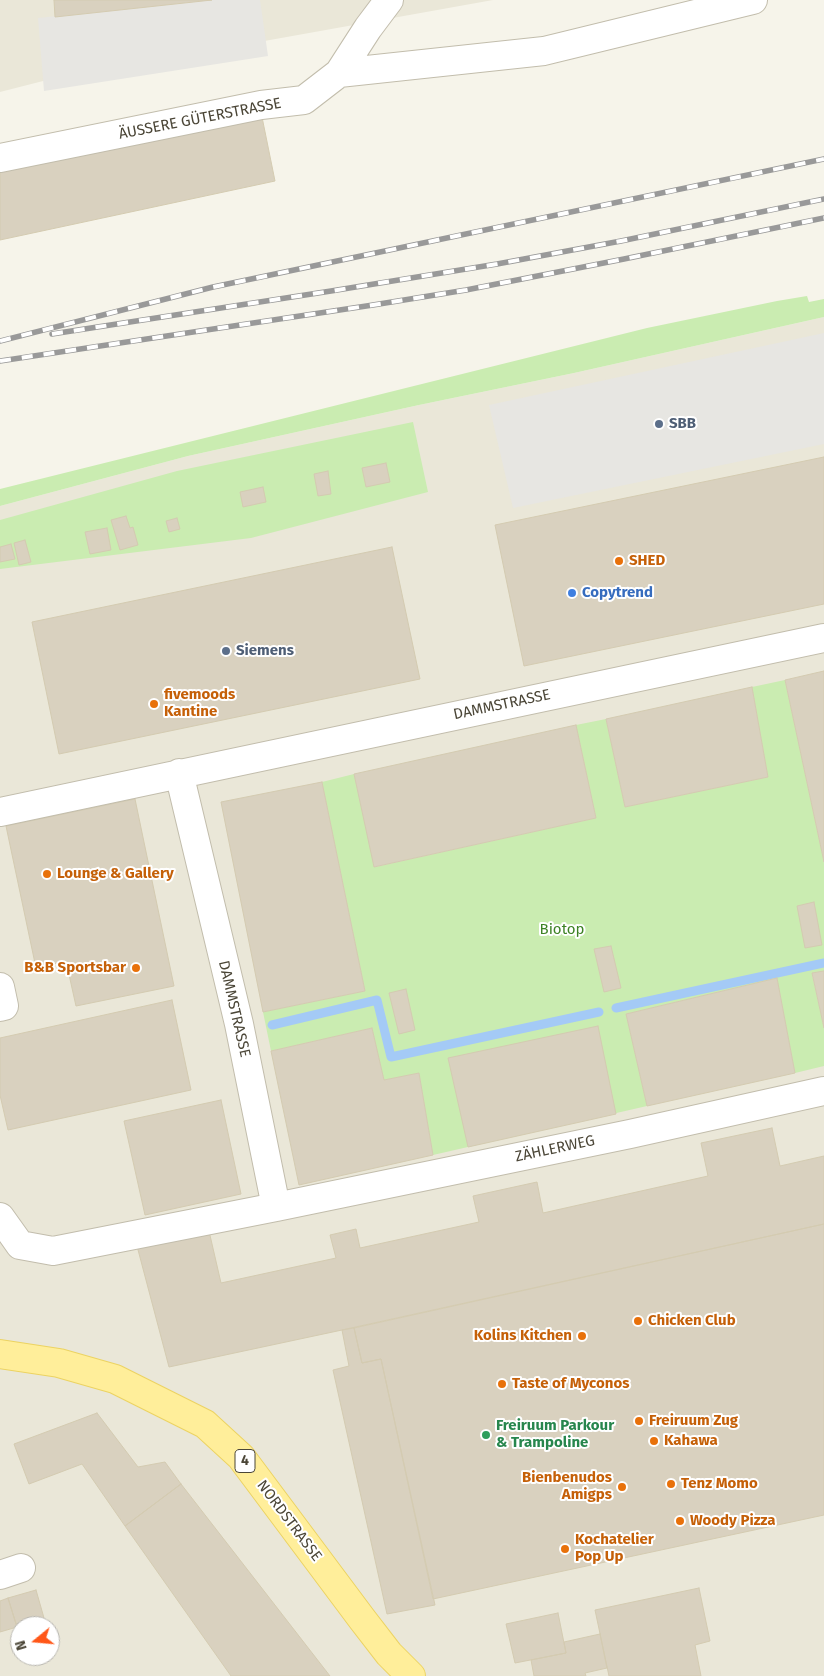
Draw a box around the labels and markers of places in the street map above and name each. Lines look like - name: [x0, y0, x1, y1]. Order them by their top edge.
- place label: SBB: [669, 415, 696, 433]
- marker: SBB: [653, 418, 665, 430]
- place label: SHED: [629, 552, 665, 570]
- marker: SHED: [613, 555, 625, 567]
- place label: Copytrend: [582, 584, 653, 602]
- marker: Copytrend: [566, 587, 578, 599]
- place label: Siemens: [236, 642, 294, 660]
- marker: Siemens: [220, 645, 232, 657]
- place label: fivemoods Kantine: [164, 686, 235, 721]
- marker: fivemoods Kantine: [148, 698, 160, 710]
- place label: Lounge & Gallery: [57, 865, 174, 883]
- marker: Lounge & Gallery: [41, 868, 53, 880]
- place label: B&B Sportsbar: [24, 959, 126, 977]
- marker: B&B Sportsbar: [130, 962, 142, 974]
- place label: Chicken Club: [648, 1312, 736, 1330]
- marker: Chicken Club: [632, 1315, 644, 1327]
- place label: Kolins Kitchen: [474, 1327, 572, 1345]
- marker: Kolins Kitchen: [576, 1330, 588, 1342]
- place label: Taste of Myconos: [512, 1375, 629, 1393]
- marker: Taste of Myconos: [496, 1378, 508, 1390]
- place label: Freiruum Zug: [649, 1412, 738, 1430]
- marker: Freiruum Zug: [633, 1415, 645, 1427]
- place label: Freiruum Parkour & Trampoline: [496, 1417, 614, 1452]
- marker: Freiruum Parkour & Trampoline: [480, 1429, 492, 1441]
- place label: Kahawa: [664, 1432, 718, 1450]
- marker: Kahawa: [648, 1435, 660, 1447]
- place label: Bienbenudos Amigps: [522, 1469, 612, 1504]
- place label: Tenz Momo: [681, 1475, 758, 1493]
- marker: Tenz Momo: [665, 1478, 677, 1490]
- marker: Bienbenudos Amigps: [616, 1481, 628, 1493]
- place label: Woody Pizza: [690, 1512, 775, 1530]
- marker: Woody Pizza: [674, 1515, 686, 1527]
- place label: Kochatelier Pop Up: [575, 1531, 654, 1566]
- marker: Kochatelier Pop Up: [559, 1543, 571, 1555]

